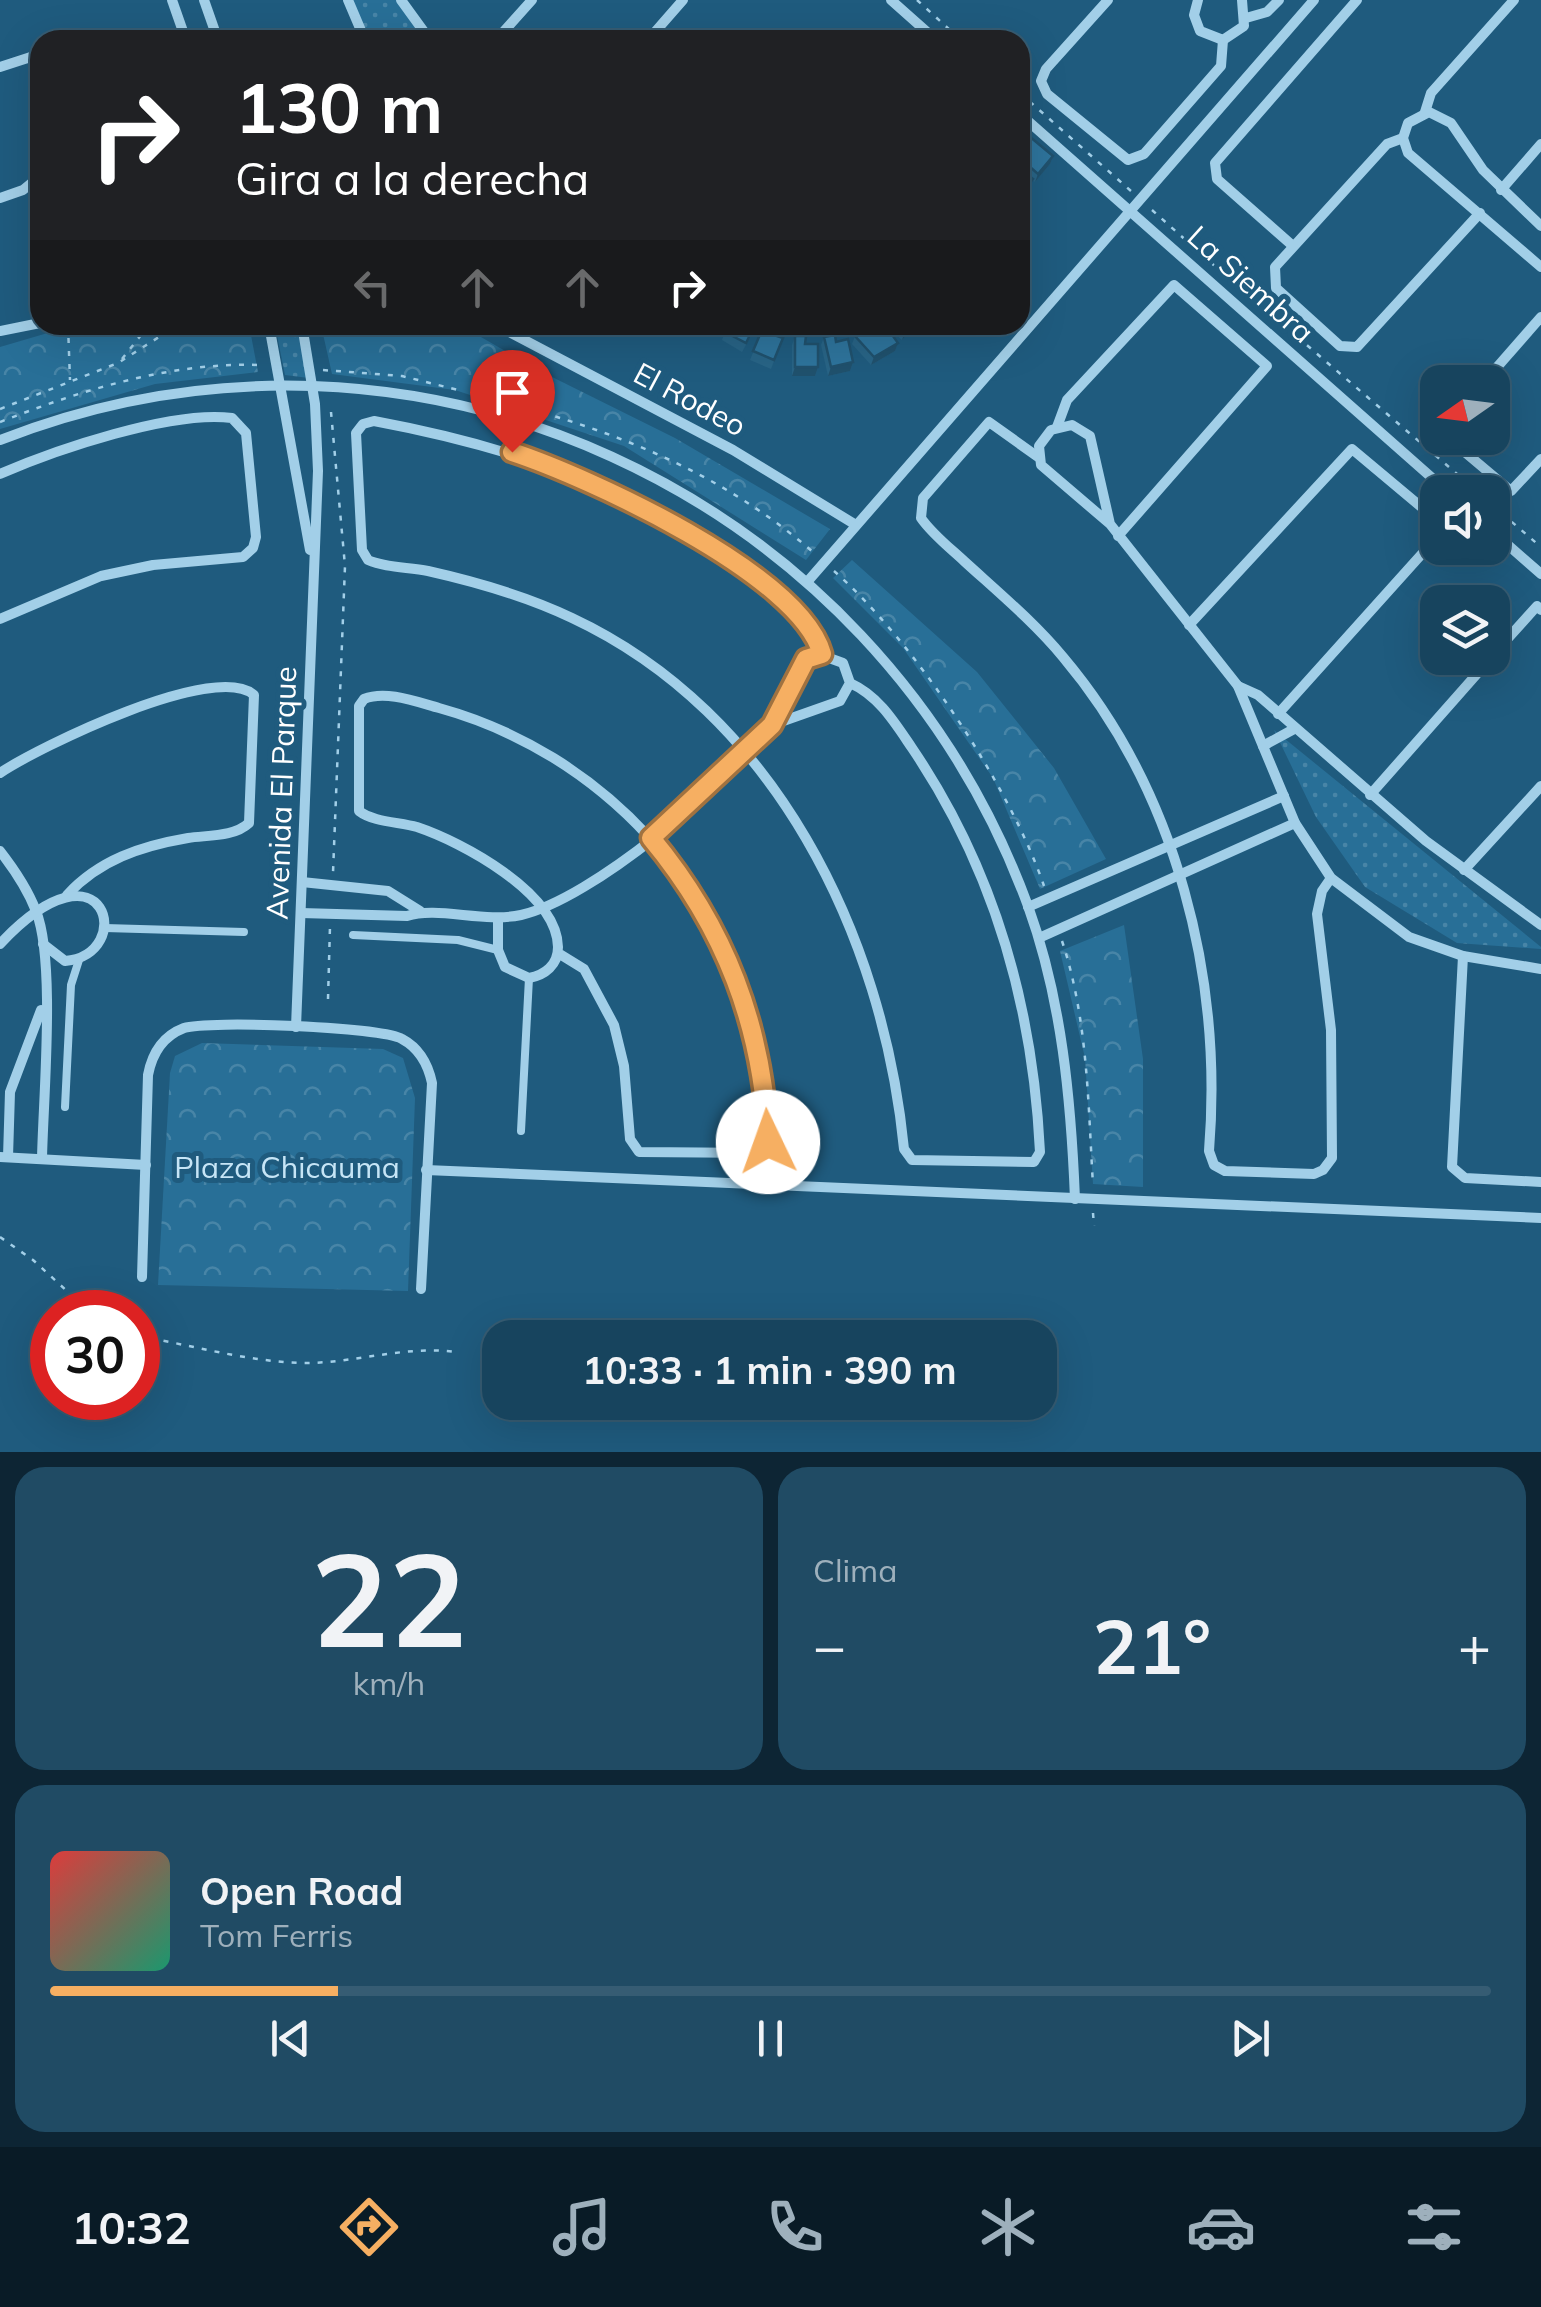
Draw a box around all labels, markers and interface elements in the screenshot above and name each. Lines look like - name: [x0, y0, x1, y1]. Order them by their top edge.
- text: 130 m: [235, 63, 443, 151]
- icon: right: [70, 70, 200, 200]
- text: Gira a la derecha: [235, 150, 589, 206]
- street label: La Siembra: [1180, 217, 1322, 351]
- icon: left: [345, 260, 400, 315]
- icon: ahead: [450, 260, 505, 315]
- icon: ahead: [555, 260, 610, 315]
- icon: right: [660, 260, 715, 315]
- pin: [470, 350, 555, 453]
- street label: El Rodeo: [627, 354, 753, 444]
- icon: arrive: [485, 365, 540, 420]
- north arrow: [1420, 365, 1510, 455]
- map controls: [1420, 365, 1510, 675]
- button: sound: [1420, 475, 1510, 565]
- button: layers: [1420, 585, 1510, 675]
- street label: Avenida El Parque: [258, 666, 304, 920]
- position arrow: [716, 1090, 820, 1194]
- park label: Plaza Chicauma: [174, 1148, 400, 1186]
- speed limit sign: 30: [30, 1290, 160, 1420]
- text: 10:33 · 1 min · 390 m: [582, 1346, 957, 1394]
- text: 22: [311, 1516, 467, 1680]
- text: Clima: [813, 1550, 897, 1590]
- text: 21°: [1093, 1599, 1211, 1693]
- text: −: [813, 1611, 846, 1680]
- text: +: [1458, 1611, 1491, 1680]
- text: km/h: [353, 1663, 425, 1703]
- text: Open Road: [200, 1867, 403, 1915]
- text: Tom Ferris: [200, 1915, 353, 1955]
- icon: previous: [263, 2011, 318, 2066]
- icon: pause: [743, 2011, 798, 2066]
- icon: next: [1223, 2011, 1278, 2066]
- icon: directions: [334, 2192, 404, 2262]
- icon: music: [547, 2192, 617, 2262]
- icon: phone: [760, 2192, 830, 2262]
- icon: climate: [973, 2192, 1043, 2262]
- icon: car: [1186, 2192, 1256, 2262]
- icon: filters: [1399, 2192, 1469, 2262]
- text: 10:32: [72, 2199, 191, 2255]

